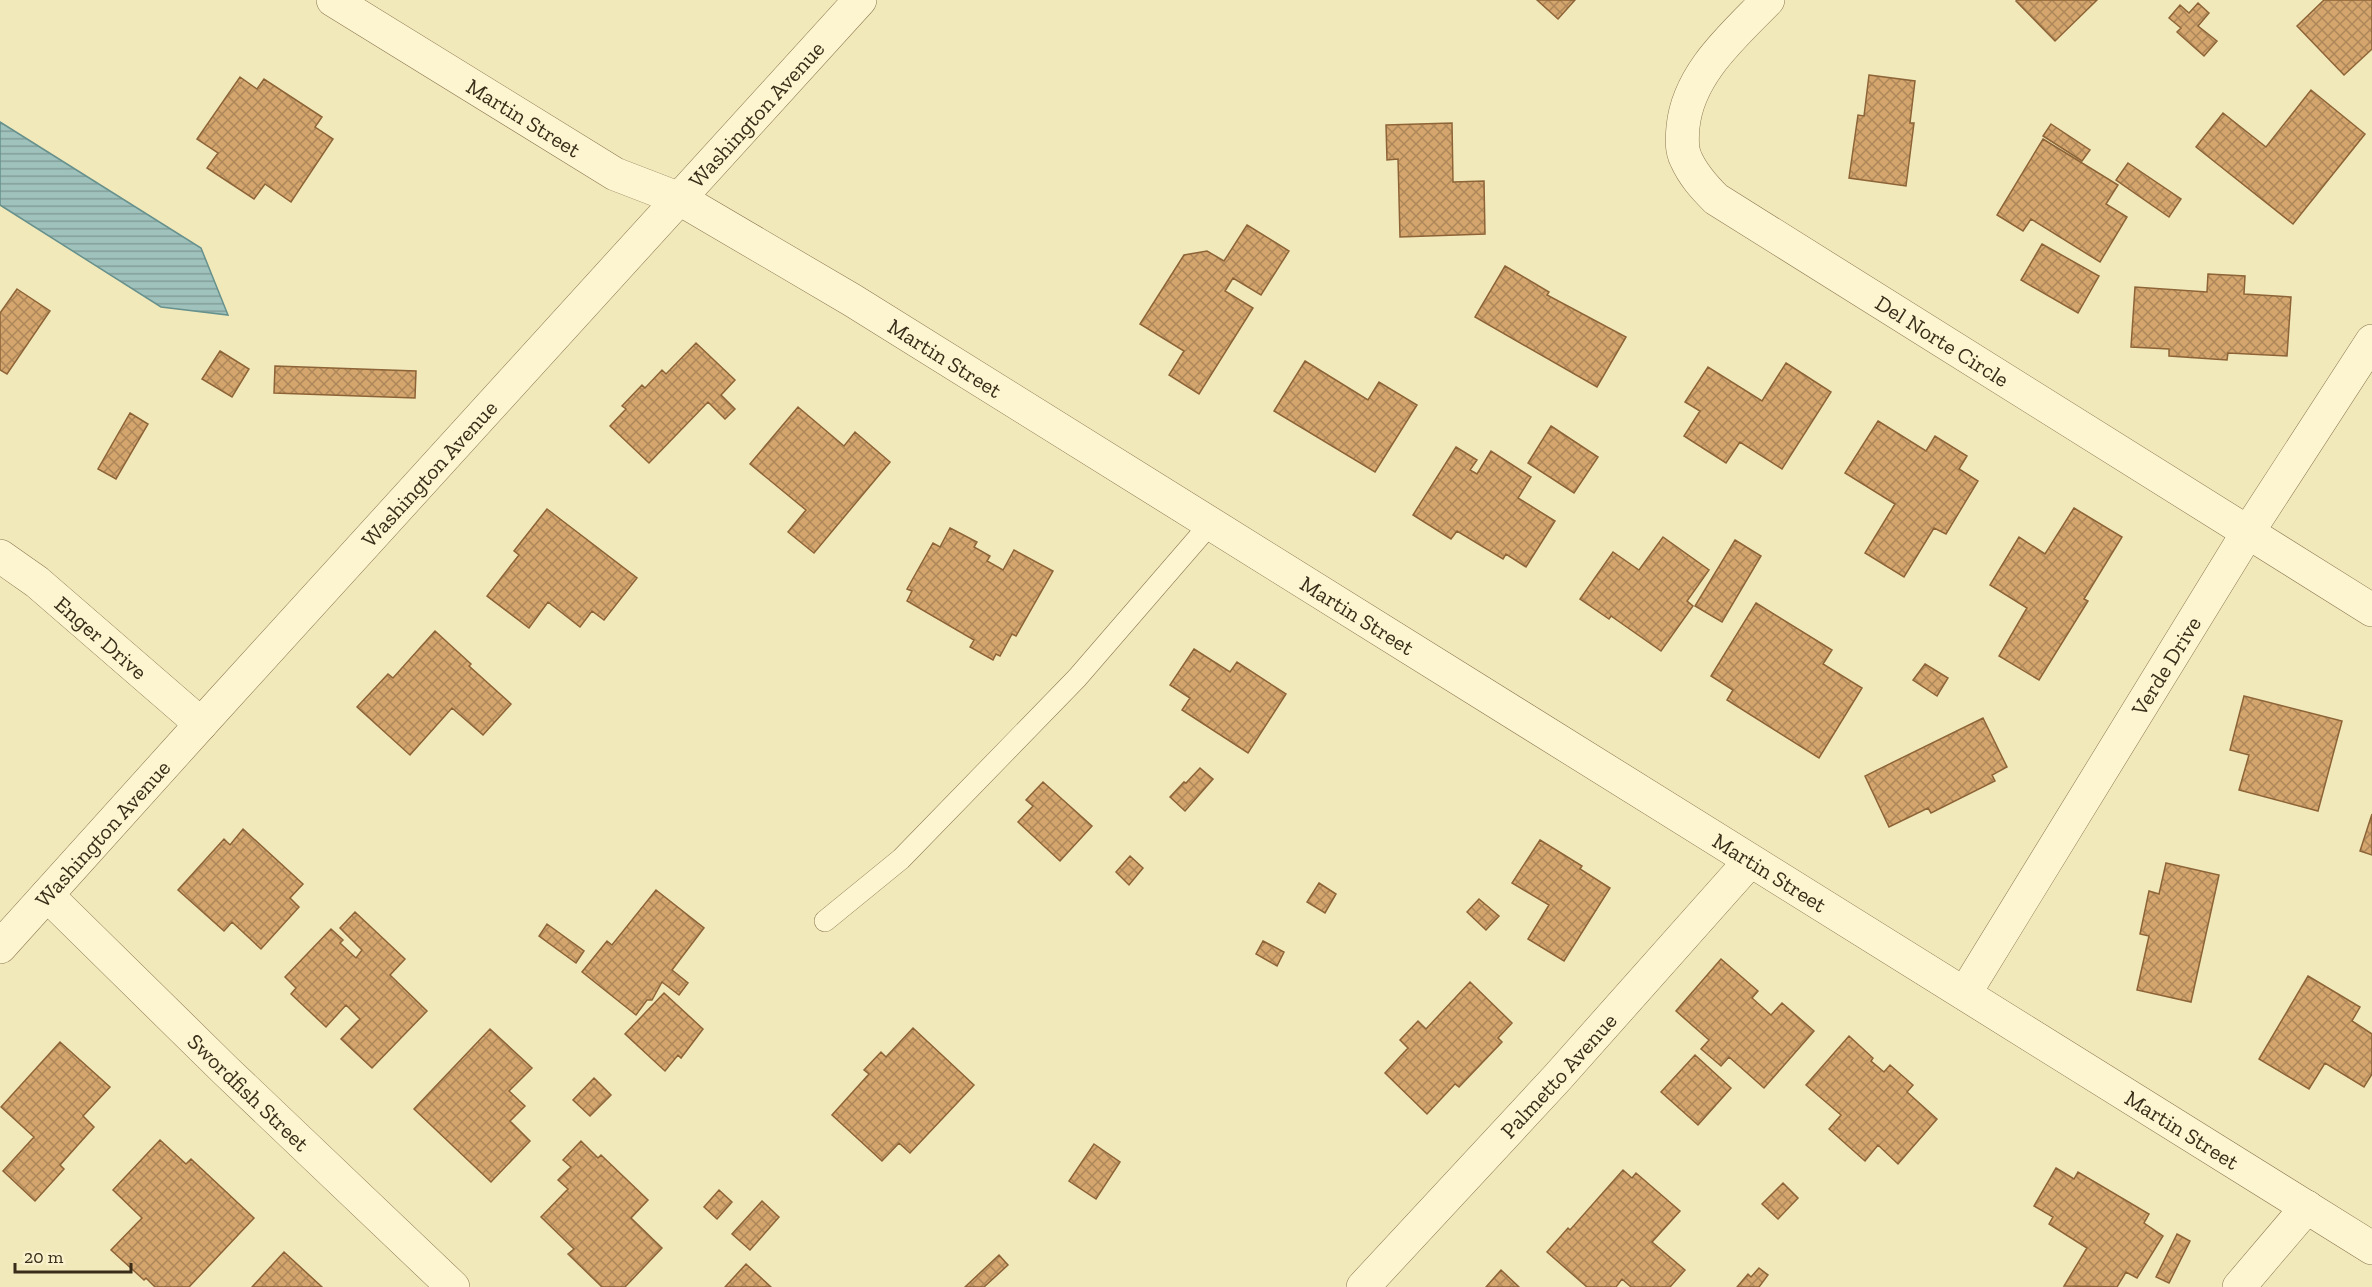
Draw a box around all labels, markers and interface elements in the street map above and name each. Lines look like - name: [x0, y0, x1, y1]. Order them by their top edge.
- street label: Washington Avenue: [683, 35, 830, 193]
- street label: Martin Street: [461, 73, 586, 164]
- street label: Del Norte Circle: [1870, 289, 2014, 393]
- street label: Martin Street: [883, 313, 1007, 404]
- street label: Washington Avenue: [356, 395, 503, 553]
- street label: Martin Street: [1295, 570, 1420, 662]
- street label: Enger Drive: [49, 590, 153, 685]
- street label: Verde Drive: [2125, 611, 2207, 721]
- street label: Washington Avenue: [29, 754, 176, 913]
- street label: Martin Street: [1708, 827, 1832, 919]
- street label: Palmetto Avenue: [1495, 1007, 1623, 1144]
- street label: Swordfish Street: [182, 1028, 315, 1158]
- street label: Martin Street: [2120, 1084, 2244, 1176]
- scale bar: [15, 1236, 130, 1274]
- text: 20 m: [24, 1246, 64, 1268]

